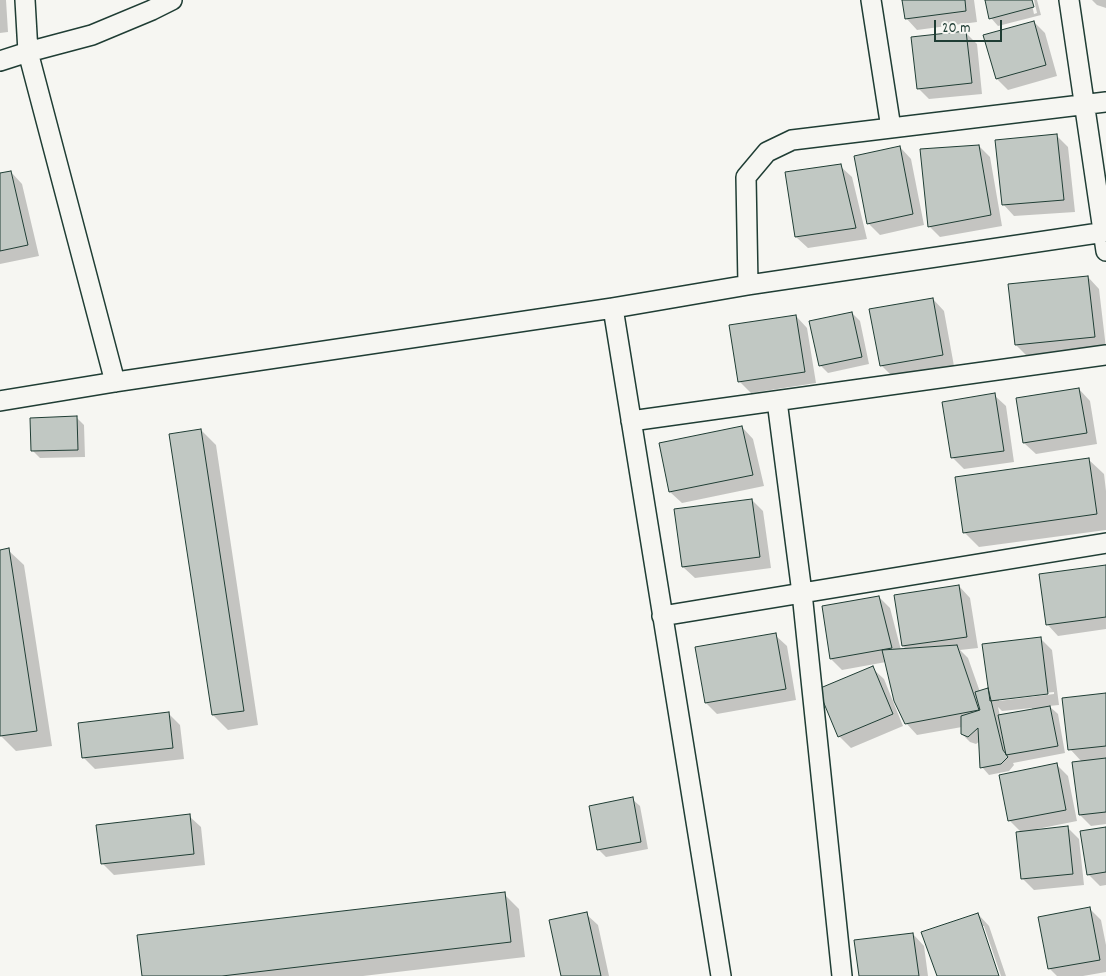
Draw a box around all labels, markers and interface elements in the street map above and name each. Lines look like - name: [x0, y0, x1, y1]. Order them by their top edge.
- scale bar: [936, 10, 1004, 42]
- text: 20 m: [942, 18, 970, 40]

